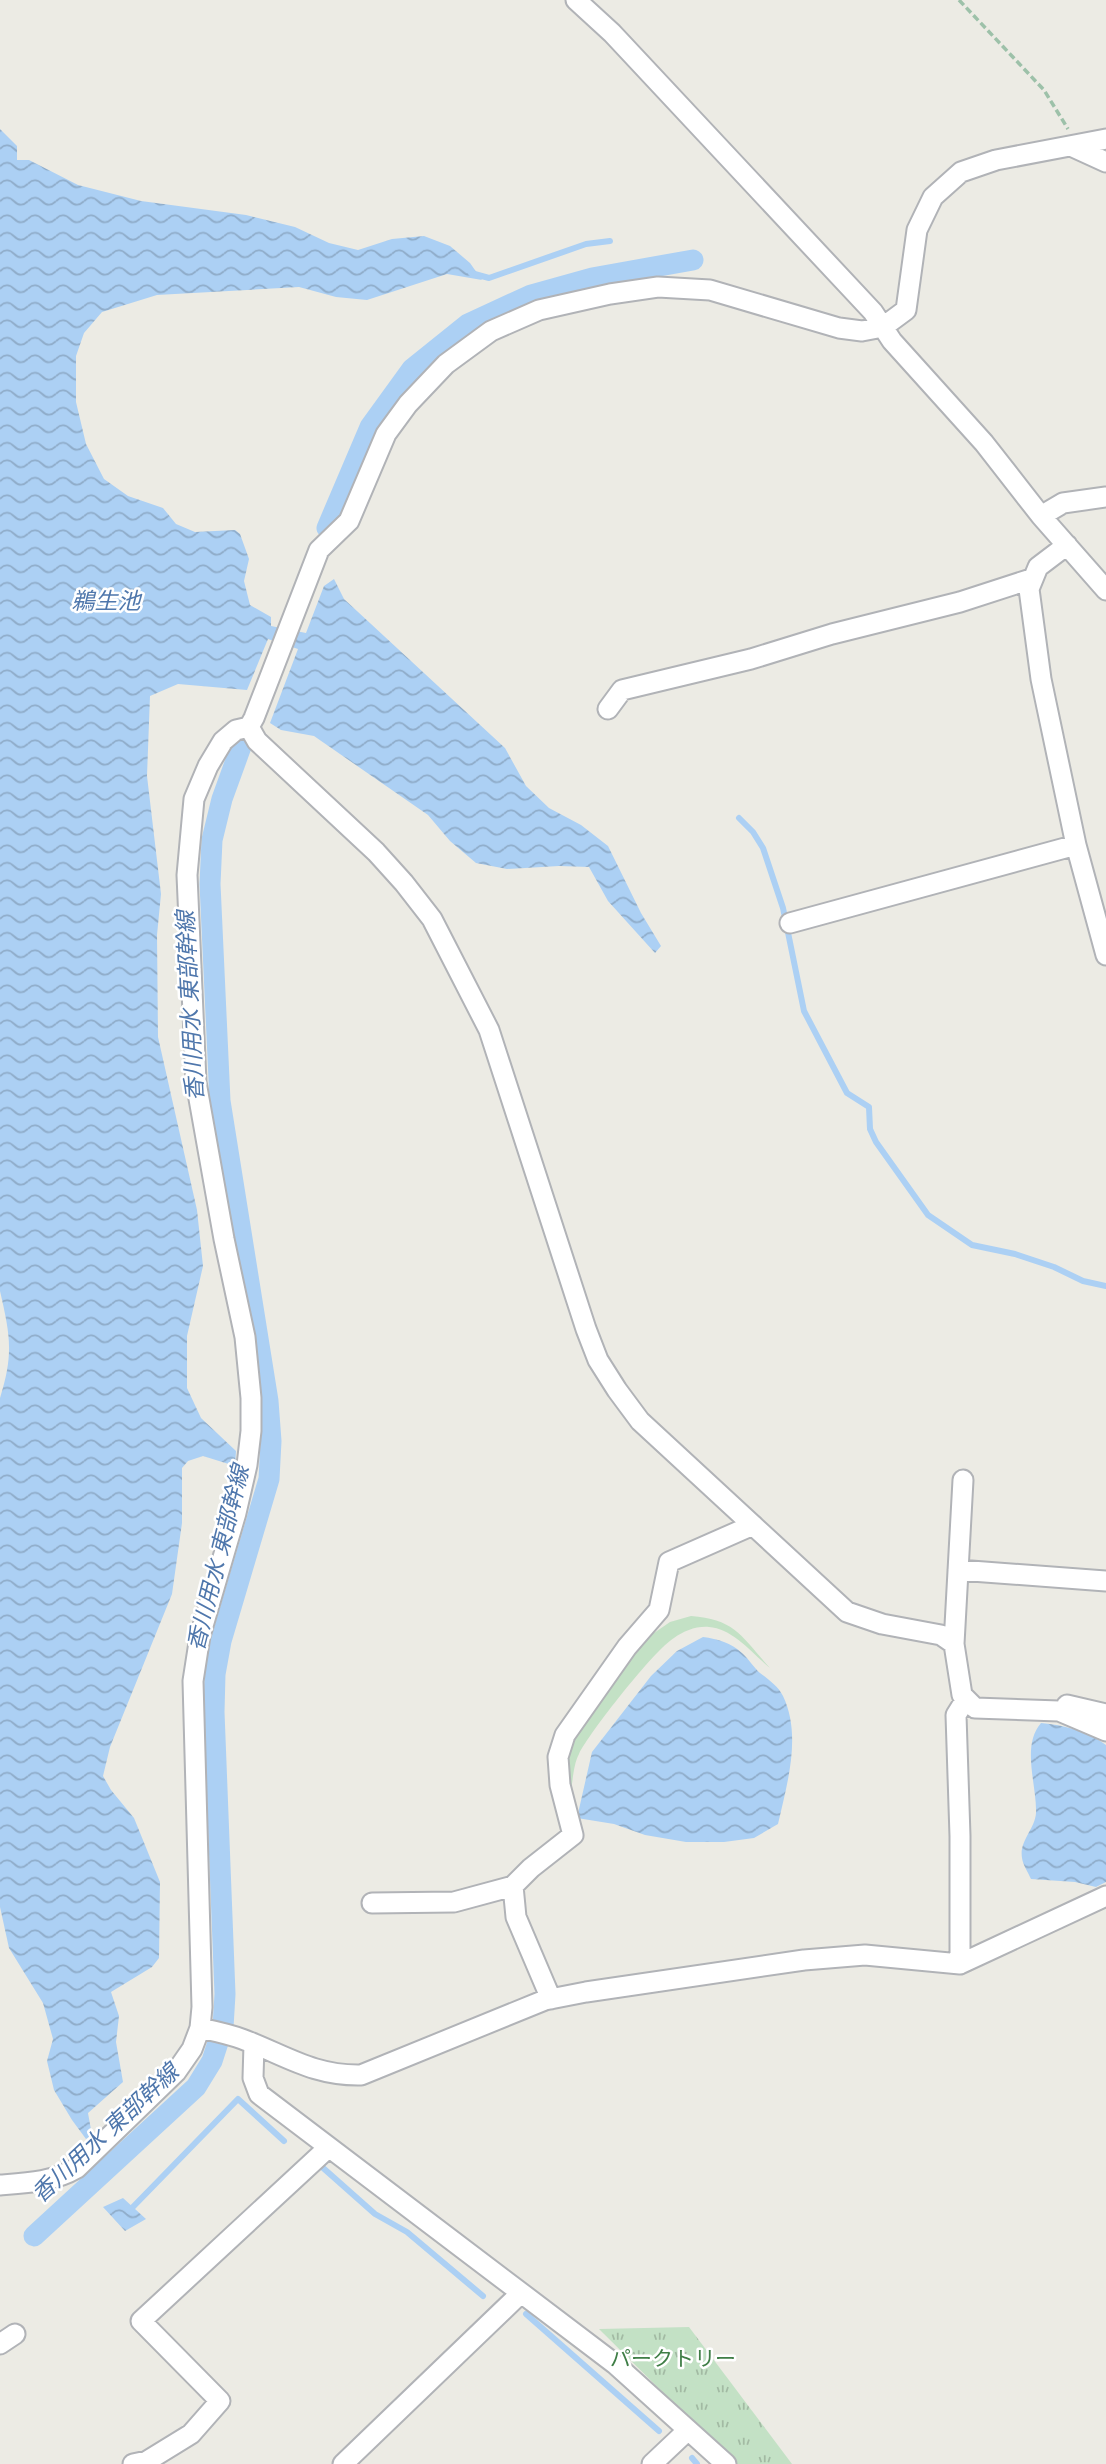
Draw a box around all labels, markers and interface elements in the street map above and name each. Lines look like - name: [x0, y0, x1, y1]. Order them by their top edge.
- water label: 鵜生池: [72, 586, 143, 615]
- water label: 香川用水 東部幹線: [170, 907, 209, 1102]
- water label: 香川用水 東部幹線: [180, 1459, 255, 1654]
- water label: 香川用水 東部幹線: [25, 2055, 186, 2208]
- park label: パークトリー: [610, 2345, 736, 2371]

